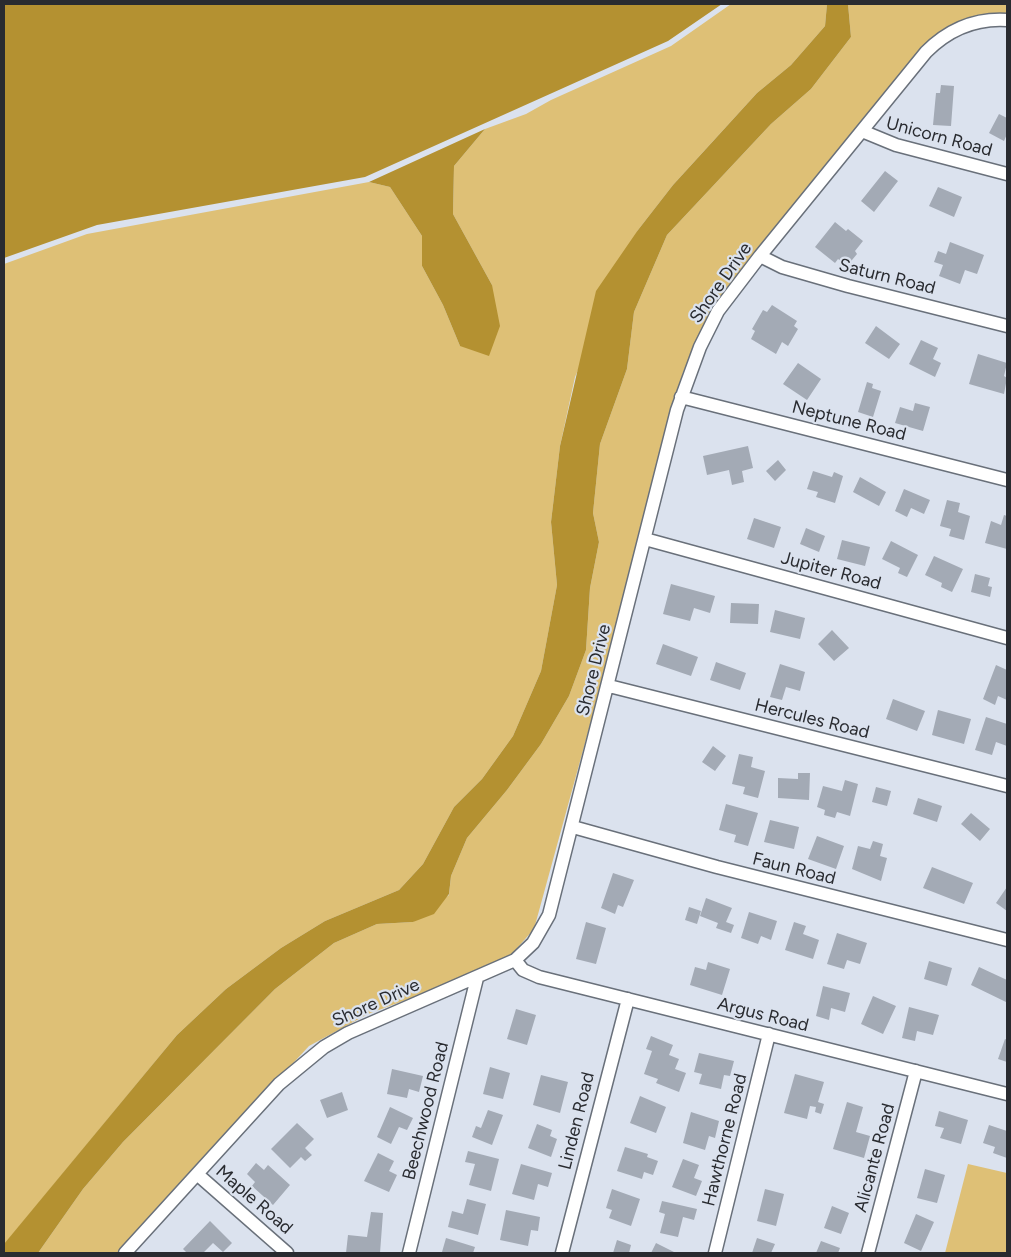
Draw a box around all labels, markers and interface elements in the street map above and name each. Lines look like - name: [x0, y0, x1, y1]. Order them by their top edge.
- street label: Unicorn Road: [883, 112, 995, 162]
- street label: Shore Drive: [685, 239, 757, 327]
- street label: Saturn Road: [836, 255, 938, 299]
- street label: Neptune Road: [790, 396, 908, 446]
- street label: Jupiter Road: [779, 547, 883, 595]
- street label: Shore Drive: [572, 622, 616, 718]
- street label: Hercules Road: [752, 694, 872, 744]
- street label: Faun Road: [750, 848, 838, 890]
- street label: Shore Drive: [329, 974, 423, 1032]
- street label: Argus Road: [715, 993, 811, 1037]
- street label: Beechwood Road: [398, 1040, 454, 1182]
- street label: Linden Road: [554, 1070, 600, 1172]
- street label: Hawthorne Road: [698, 1072, 752, 1208]
- street label: Alicante Road: [850, 1101, 900, 1215]
- street label: Maple Road: [211, 1161, 297, 1239]

